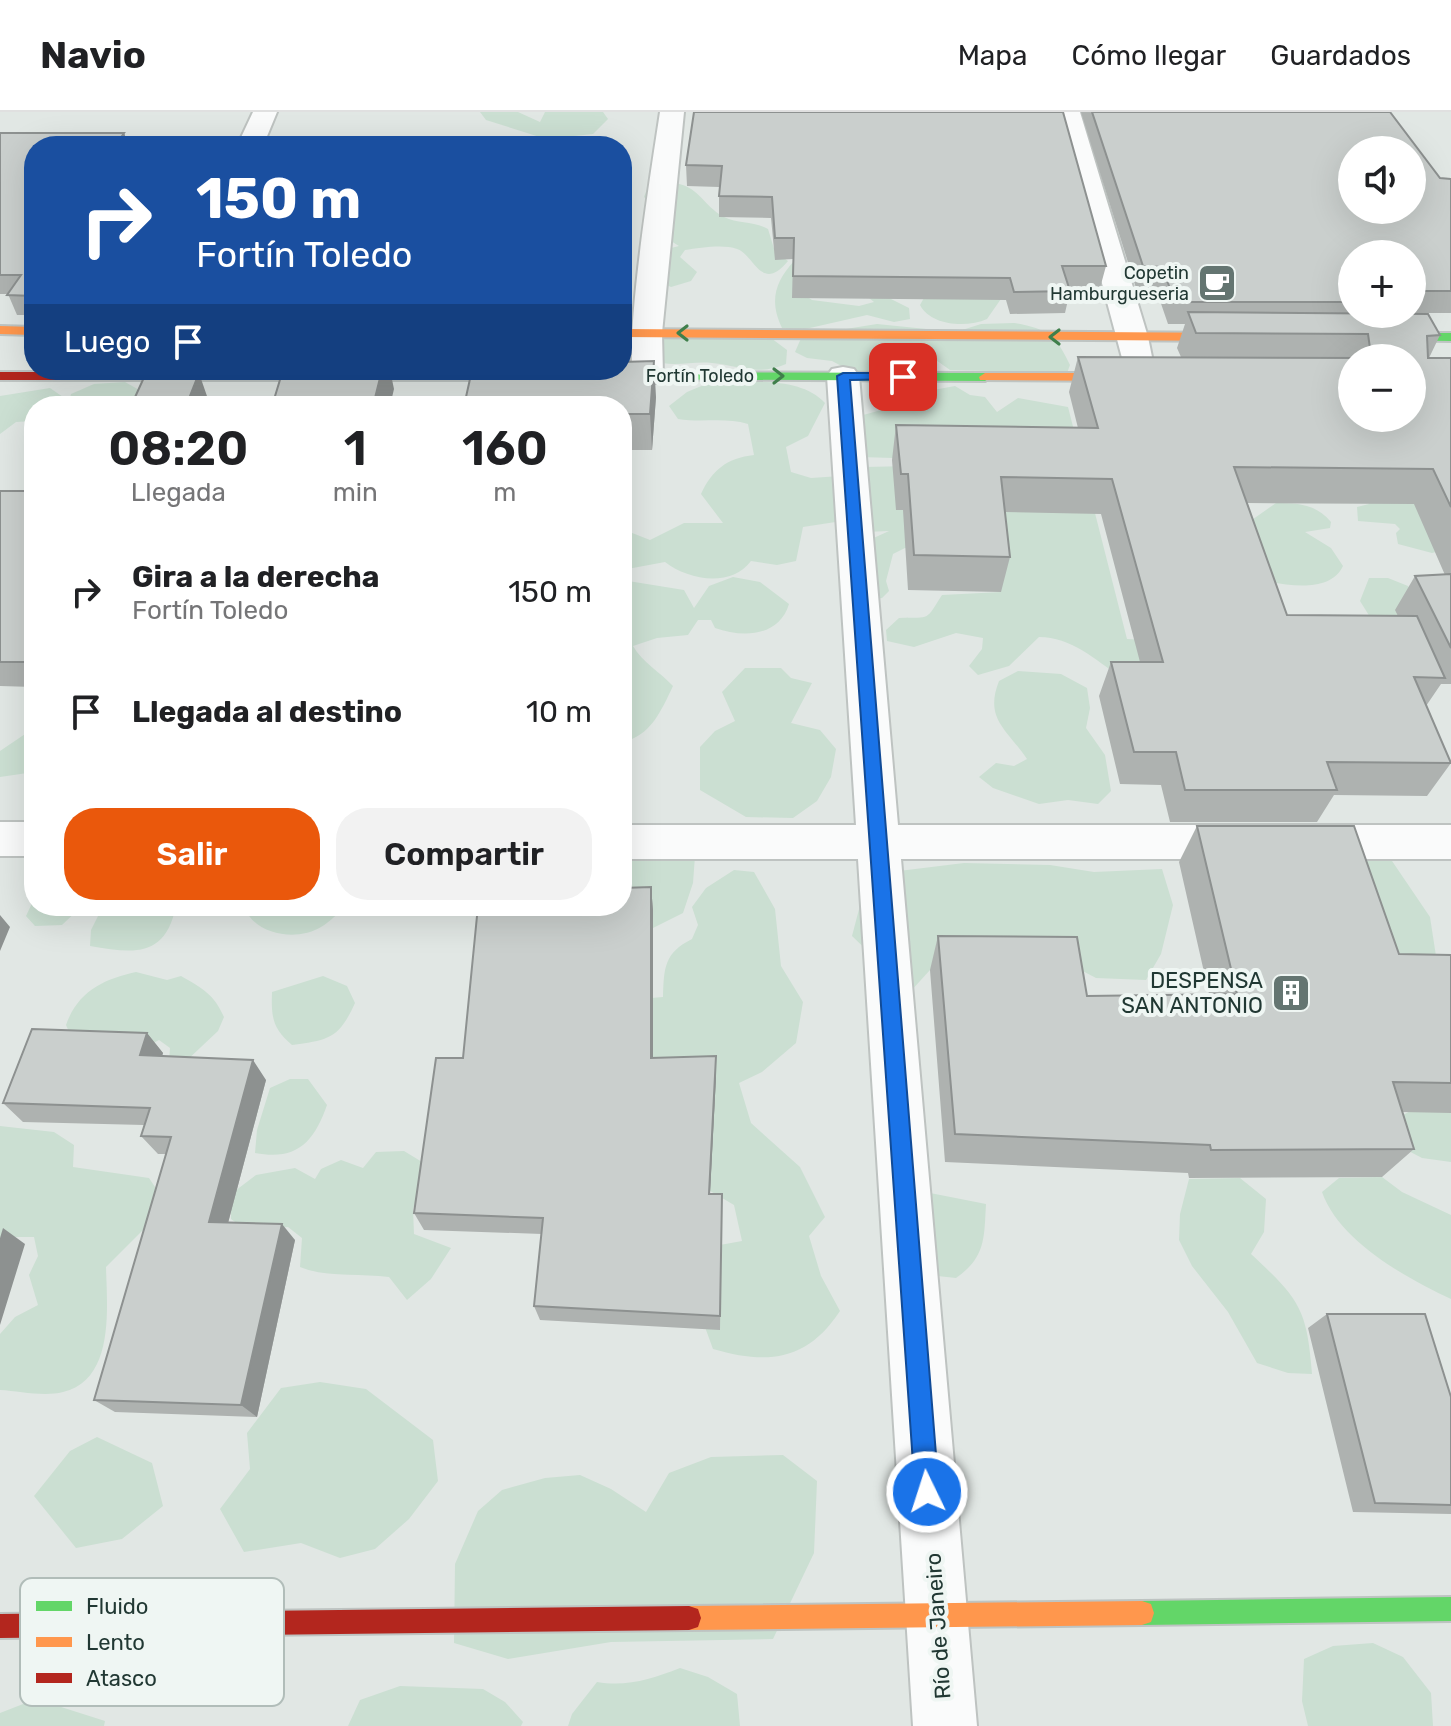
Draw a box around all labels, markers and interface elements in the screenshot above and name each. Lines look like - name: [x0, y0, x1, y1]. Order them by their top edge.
- text: Navio: [40, 32, 146, 78]
- text: Mapa: [958, 39, 1027, 72]
- text: Cómo llegar: [1071, 39, 1226, 72]
- text: Guardados: [1270, 39, 1411, 72]
- map controls: [1338, 136, 1426, 432]
- button: sound: [1338, 136, 1426, 224]
- text: 150 m: [196, 166, 361, 232]
- icon: right: [64, 168, 168, 272]
- text: Fortín Toledo: [196, 233, 413, 276]
- button: +: [1338, 240, 1426, 328]
- place label: Copetin Hamburgueseria: [1050, 262, 1189, 305]
- cafe icon: Copetin Hamburgueseria: [1196, 262, 1238, 304]
- icon: arrive: [166, 320, 210, 364]
- text: Luego: [64, 324, 150, 360]
- one-way arrow: [676, 325, 689, 342]
- one-way arrow: [1048, 328, 1061, 346]
- pin: [869, 343, 937, 411]
- button: −: [1338, 344, 1426, 432]
- icon: arrive: [881, 355, 925, 399]
- street label: Fortín Toledo: [646, 365, 754, 387]
- one-way arrow: [772, 367, 785, 385]
- text: 08:20: [108, 420, 248, 477]
- text: 1: [344, 420, 367, 477]
- text: 160: [462, 420, 548, 477]
- text: Llegada: [131, 477, 226, 508]
- text: min: [333, 477, 378, 508]
- text: m: [493, 477, 516, 508]
- text: Gira a la derecha: [132, 559, 379, 595]
- icon: right: [64, 570, 108, 614]
- text: 150 m: [508, 574, 592, 610]
- text: Fortín Toledo: [132, 595, 288, 626]
- icon: arrive: [64, 690, 108, 734]
- text: Llegada al destino: [132, 694, 402, 730]
- text: 10 m: [526, 694, 592, 730]
- button: Salir: [64, 808, 320, 900]
- button: Compartir: [336, 808, 592, 900]
- place label: DESPENSA SAN ANTONIO: [1121, 967, 1263, 1019]
- building icon: DESPENSA SAN ANTONIO: [1270, 972, 1312, 1014]
- position arrow: [885, 1450, 969, 1534]
- street label: Río de Janeiro: [919, 1552, 957, 1700]
- legend: [20, 1578, 284, 1706]
- text: Fluido: [86, 1593, 148, 1620]
- text: Lento: [86, 1629, 145, 1656]
- text: Atasco: [86, 1665, 157, 1692]

